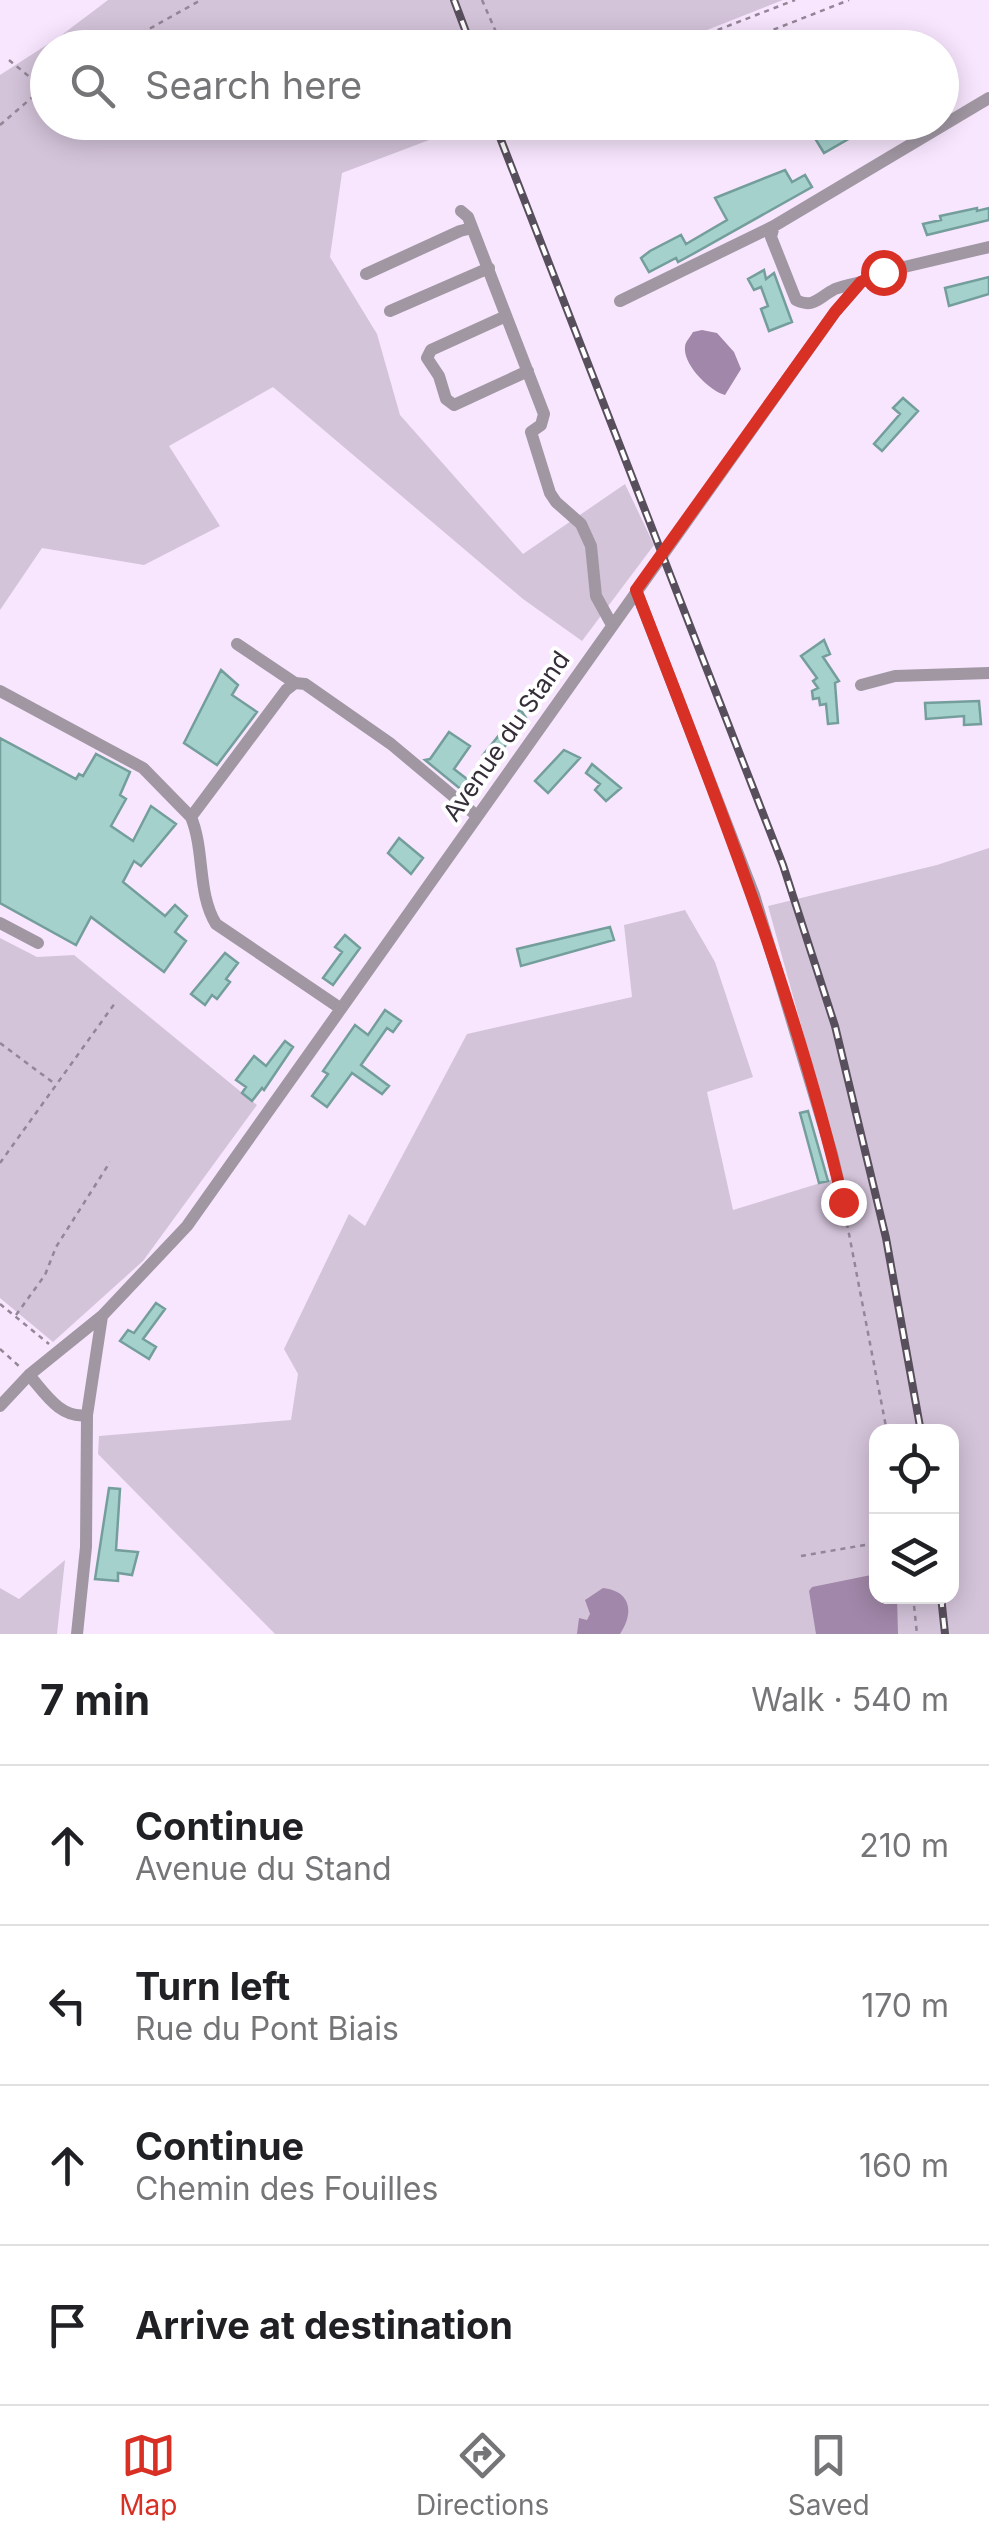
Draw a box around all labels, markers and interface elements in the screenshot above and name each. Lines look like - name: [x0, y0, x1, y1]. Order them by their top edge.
- search box: [30, 30, 959, 140]
- icon: search: [65, 58, 120, 113]
- text: Search here: [145, 62, 362, 108]
- route start: [861, 250, 907, 296]
- street label: Avenue du Stand: [436, 645, 576, 827]
- route end: [821, 1180, 867, 1226]
- map controls: [869, 1424, 959, 1604]
- button: locate: [869, 1424, 959, 1514]
- button: layers: [869, 1514, 959, 1604]
- text: 7 min: [40, 1674, 150, 1725]
- text: Walk · 540 m: [751, 1680, 949, 1719]
- text: Continue: [135, 1803, 304, 1849]
- icon: ahead: [40, 1818, 95, 1873]
- text: 210 m: [859, 1826, 949, 1865]
- text: Avenue du Stand: [135, 1849, 392, 1888]
- text: Turn left: [135, 1963, 290, 2009]
- icon: left: [40, 1978, 95, 2033]
- text: 170 m: [861, 1986, 949, 2025]
- text: Rue du Pont Biais: [135, 2009, 399, 2048]
- text: Continue: [135, 2123, 304, 2169]
- icon: ahead: [40, 2138, 95, 2193]
- text: 160 m: [859, 2146, 949, 2185]
- text: Chemin des Fouilles: [135, 2169, 438, 2208]
- icon: arrive: [40, 2298, 95, 2353]
- text: Arrive at destination: [135, 2302, 513, 2348]
- tab: Map: [119, 2428, 177, 2522]
- tab: Directions: [416, 2428, 549, 2522]
- tab: Saved: [788, 2428, 870, 2522]

